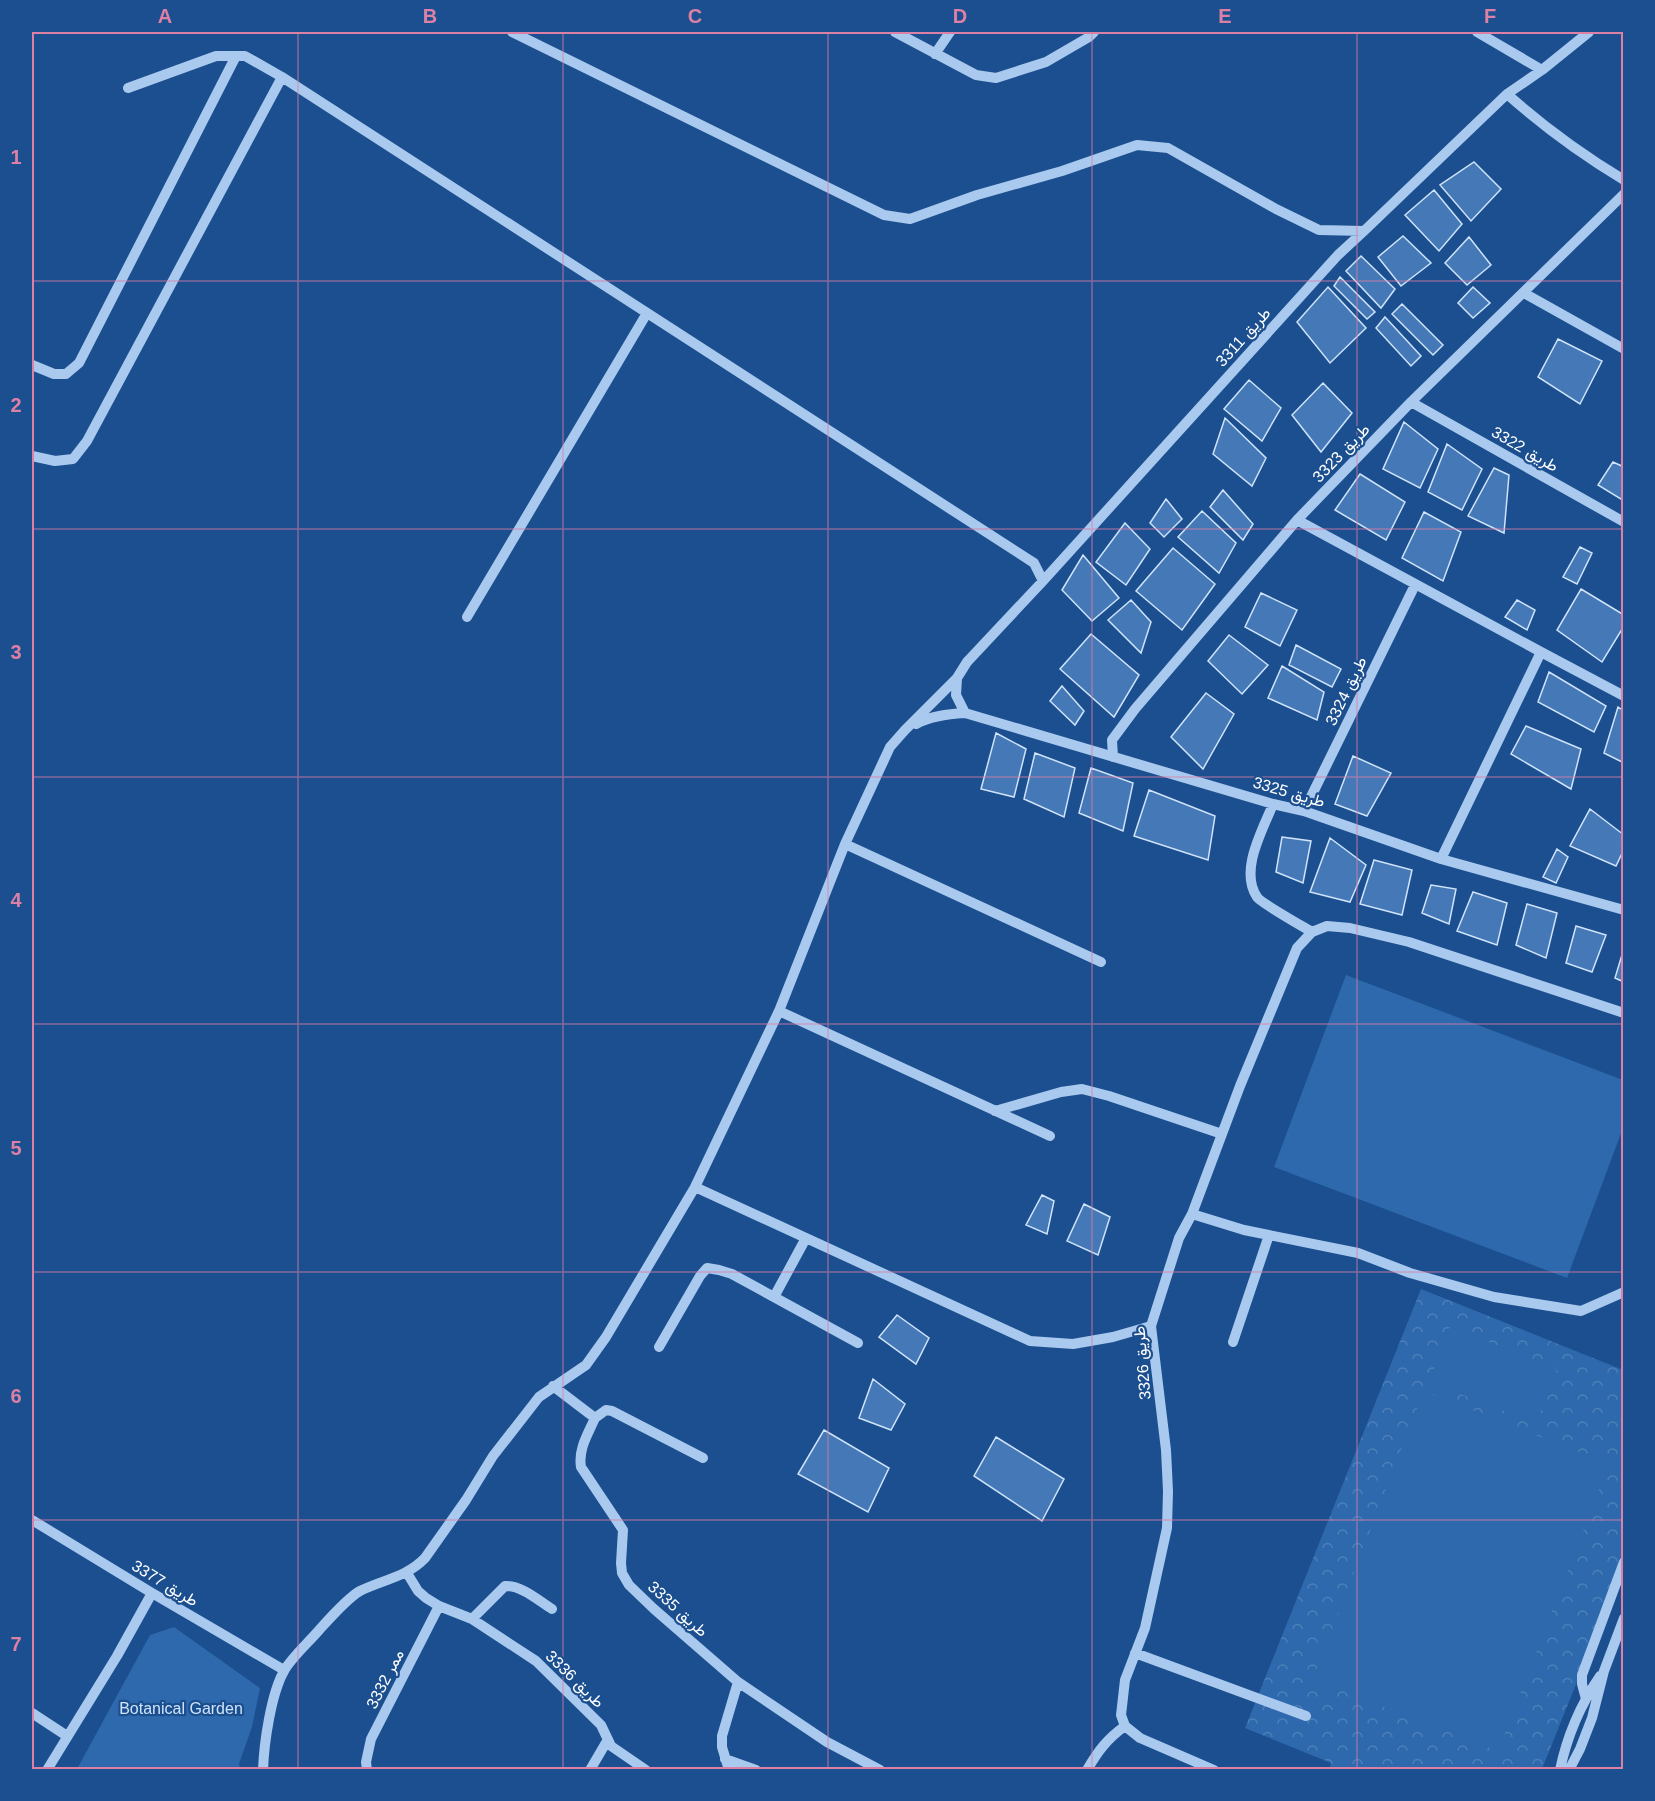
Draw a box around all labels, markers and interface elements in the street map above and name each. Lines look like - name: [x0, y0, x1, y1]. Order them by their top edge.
- text: A: [158, 5, 172, 27]
- text: B: [423, 5, 437, 27]
- text: C: [688, 5, 702, 27]
- text: D: [953, 5, 967, 27]
- text: E: [1218, 5, 1232, 27]
- text: F: [1484, 5, 1496, 27]
- text: 1: [10, 146, 22, 168]
- street label: طريق 3311: [1212, 304, 1275, 371]
- text: 2: [10, 394, 22, 416]
- street label: طريق 3323: [1309, 420, 1374, 487]
- street label: طريق 3322: [1488, 423, 1561, 477]
- text: 3: [10, 641, 22, 663]
- street label: طريق 3324: [1322, 654, 1372, 729]
- street label: طريق 3325: [1251, 774, 1327, 812]
- text: 4: [10, 889, 22, 911]
- text: 5: [10, 1137, 22, 1159]
- street label: طريق 3326: [1130, 1325, 1156, 1401]
- text: 6: [10, 1385, 22, 1407]
- street label: طريق 3377: [128, 1557, 201, 1611]
- street label: طريق 3335: [643, 1578, 711, 1642]
- text: 7: [10, 1633, 22, 1655]
- street label: ممر 3332: [363, 1647, 409, 1712]
- street label: طريق 3336: [541, 1647, 608, 1712]
- park label: Botanical Garden: [119, 1700, 243, 1717]

